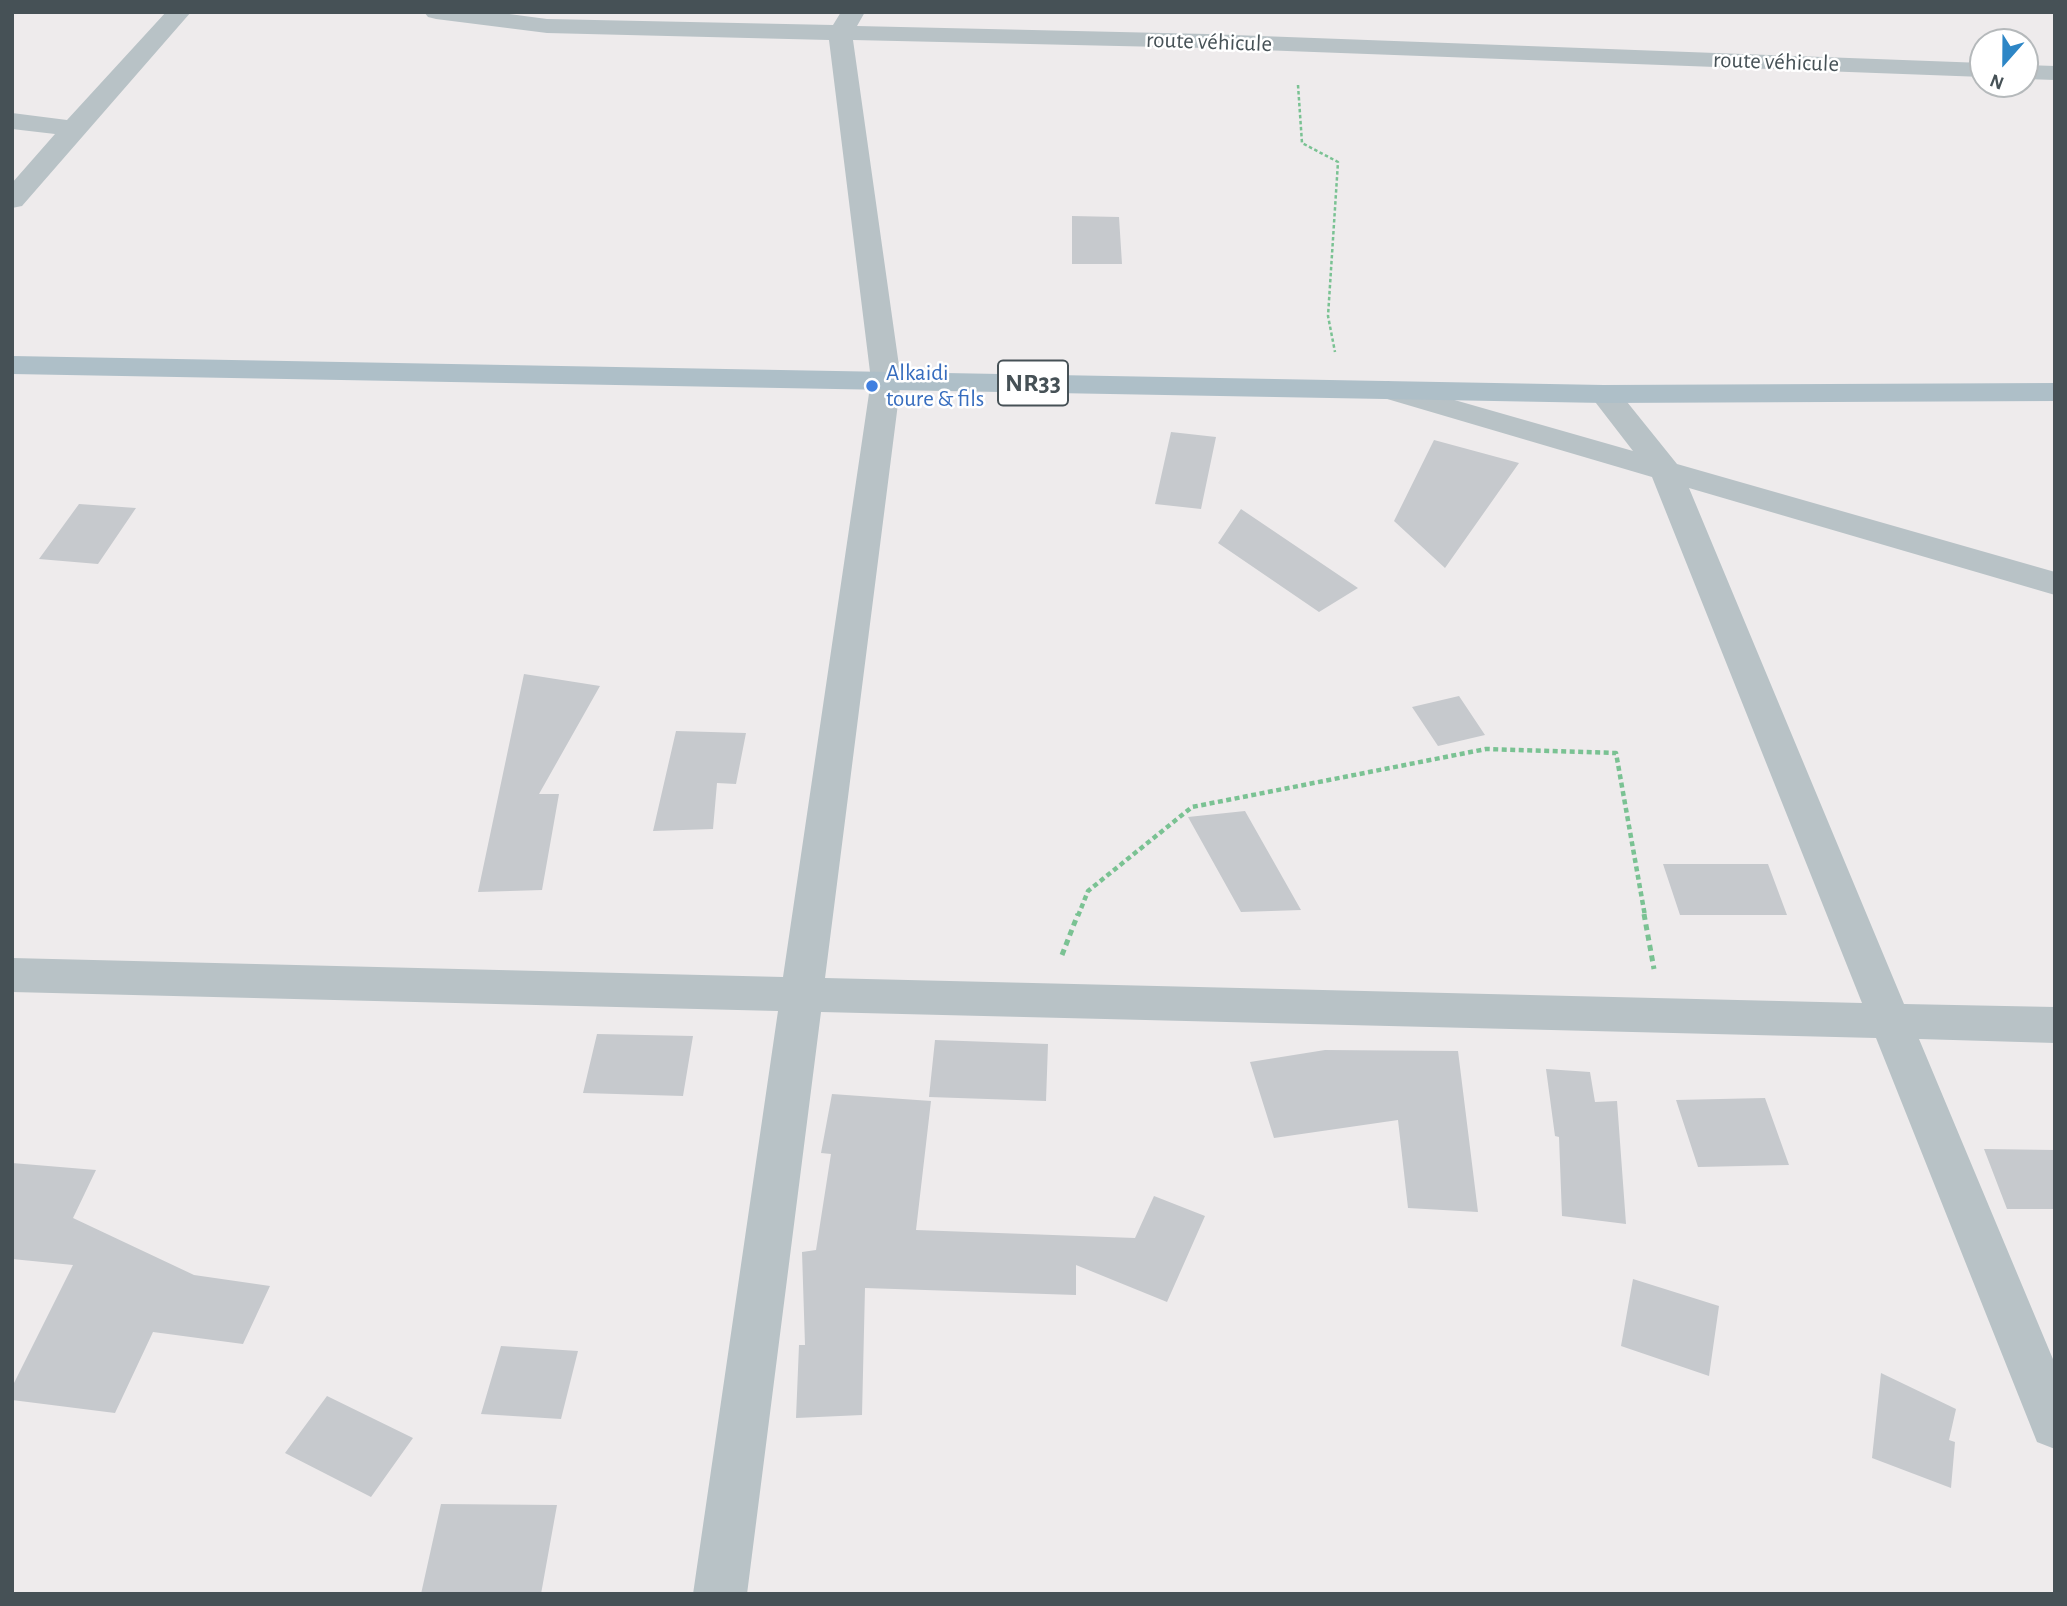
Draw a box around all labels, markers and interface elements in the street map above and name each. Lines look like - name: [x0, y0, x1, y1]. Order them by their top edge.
- street label: route véhicule: [1145, 26, 1273, 58]
- north arrow: [1969, 28, 2039, 98]
- street label: route véhicule: [1712, 46, 1840, 78]
- text: N: [1987, 70, 2007, 92]
- place label: Alkaidi toure & fils: [886, 359, 984, 413]
- road number: NR33: [998, 360, 1068, 406]
- marker: Alkaidi toure & fils: [864, 378, 880, 394]

